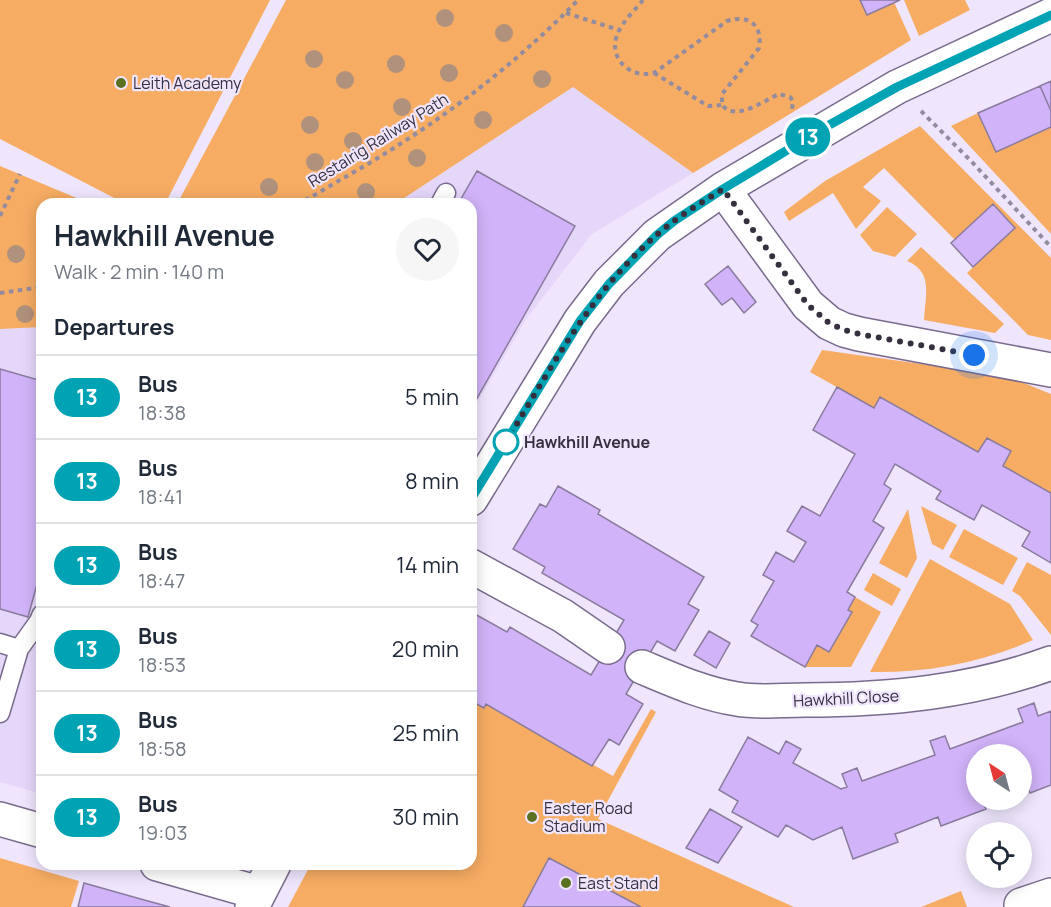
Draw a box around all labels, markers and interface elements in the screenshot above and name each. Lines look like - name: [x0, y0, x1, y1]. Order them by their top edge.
- place label: Leith Academy: [133, 72, 242, 94]
- marker: Leith Academy: [114, 76, 128, 90]
- street label: Restalrig Railway Path: [304, 88, 452, 192]
- line badge: 13: [781, 118, 835, 156]
- text: 13: [797, 123, 819, 151]
- text: Hawkhill Avenue: [54, 216, 275, 254]
- button: heart: [396, 218, 459, 281]
- text: Walk · 2 min · 140 m: [54, 258, 224, 285]
- text: Departures: [54, 312, 174, 342]
- your location: [959, 340, 989, 370]
- text: Bus: [138, 369, 178, 399]
- text: 5 min: [405, 382, 459, 412]
- text: 13: [76, 383, 98, 411]
- text: 18:38: [138, 399, 186, 426]
- marker: Hawkhill Avenue: [493, 429, 519, 455]
- place label: Hawkhill Avenue: [524, 431, 651, 453]
- text: Bus: [138, 453, 178, 483]
- text: 8 min: [405, 466, 459, 496]
- text: 13: [76, 467, 98, 495]
- text: 18:41: [138, 483, 183, 510]
- text: Bus: [138, 537, 178, 567]
- text: 14 min: [396, 550, 459, 580]
- text: 13: [76, 551, 98, 579]
- text: 18:47: [138, 567, 185, 594]
- text: Bus: [138, 621, 178, 651]
- text: 20 min: [392, 634, 459, 664]
- text: 13: [76, 635, 98, 663]
- text: 18:53: [138, 651, 186, 678]
- street label: Hawkhill Close: [793, 684, 899, 712]
- text: Bus: [138, 705, 178, 735]
- text: 25 min: [392, 718, 459, 748]
- text: 13: [76, 719, 98, 747]
- text: 18:58: [138, 735, 187, 762]
- north arrow: [966, 744, 1032, 810]
- map controls: [966, 744, 1032, 888]
- text: Bus: [138, 789, 178, 819]
- place label: Easter Road Stadium: [544, 797, 633, 837]
- text: 30 min: [392, 802, 459, 832]
- text: 13: [76, 803, 98, 831]
- marker: Easter Road Stadium: [525, 810, 539, 824]
- text: 19:03: [138, 819, 187, 846]
- button: locate: [966, 822, 1032, 888]
- place label: East Stand: [578, 872, 658, 894]
- marker: East Stand: [559, 876, 573, 890]

